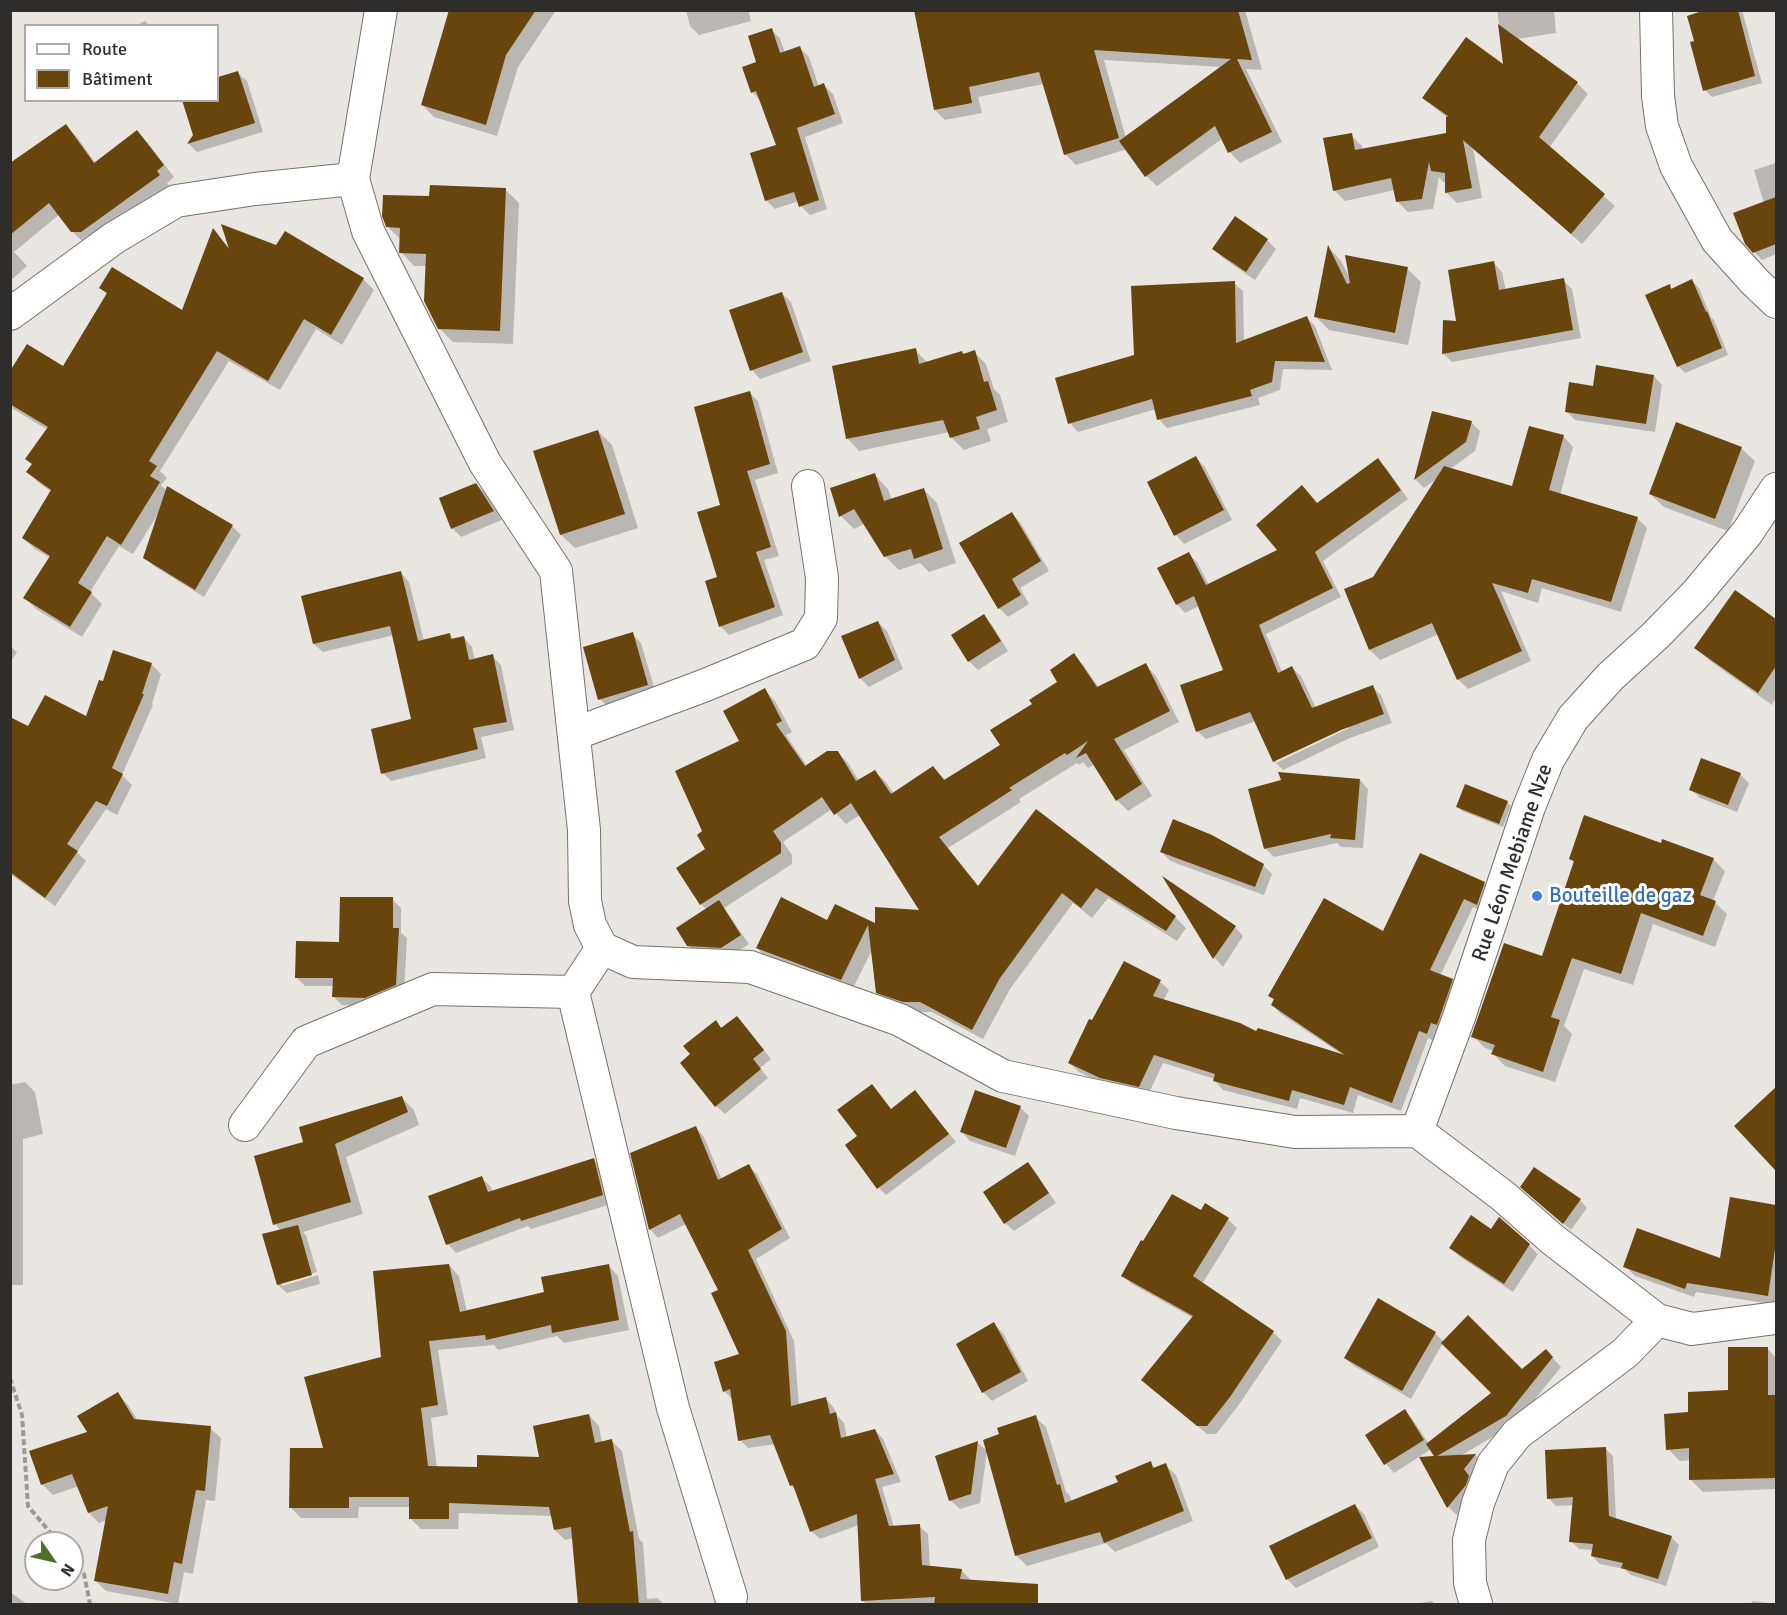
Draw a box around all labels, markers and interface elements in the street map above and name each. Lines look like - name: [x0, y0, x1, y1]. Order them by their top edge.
- legend: [24, 24, 219, 102]
- text: Route: [82, 38, 127, 60]
- text: Bâtiment: [82, 68, 153, 90]
- street label: Rue Léon Mebiame Nze: [1467, 761, 1559, 965]
- place label: Bouteille de gaz: [1549, 883, 1692, 909]
- marker: Bouteille de gaz: [1530, 889, 1544, 903]
- north arrow: [24, 1531, 84, 1591]
- text: N: [56, 1560, 79, 1580]

